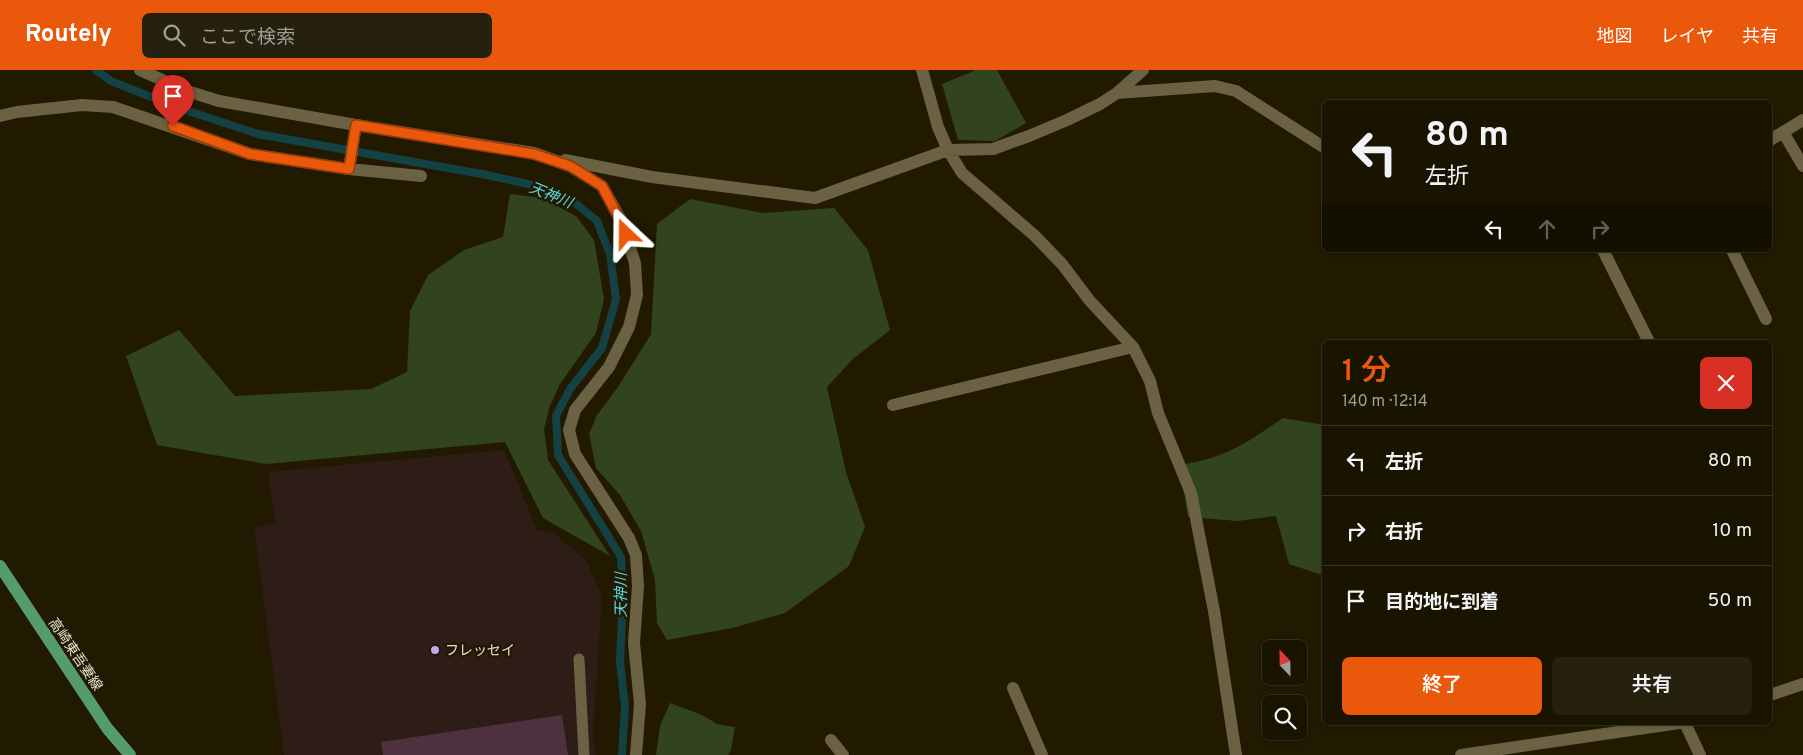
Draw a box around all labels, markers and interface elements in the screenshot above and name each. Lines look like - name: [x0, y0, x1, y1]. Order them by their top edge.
- search box: [142, 13, 492, 58]
- text: Routely: [25, 20, 112, 50]
- icon: search: [160, 21, 188, 49]
- text: ここで検索: [200, 26, 295, 50]
- text: 地図: [1597, 26, 1633, 49]
- text: レイヤ: [1661, 26, 1714, 49]
- text: 共有: [1742, 26, 1778, 49]
- pin: [152, 75, 194, 126]
- icon: arrive: [159, 82, 187, 110]
- text: 80 m: [1425, 114, 1509, 158]
- icon: left: [1342, 120, 1407, 185]
- text: 左折: [1425, 164, 1469, 191]
- water label: 天神川: [526, 179, 577, 214]
- position arrow: [599, 207, 651, 259]
- icon: left: [1480, 215, 1508, 243]
- icon: ahead: [1533, 215, 1561, 243]
- icon: right: [1586, 215, 1614, 243]
- text: 1 分: [1342, 354, 1391, 391]
- button: close: [1700, 357, 1752, 409]
- text: 140 m · 12:14: [1342, 392, 1428, 412]
- icon: left: [1342, 447, 1370, 475]
- text: 80 m: [1708, 449, 1752, 473]
- text: 左折: [1385, 451, 1423, 475]
- icon: right: [1342, 517, 1370, 545]
- text: 10 m: [1712, 519, 1752, 543]
- text: 右折: [1385, 521, 1423, 545]
- water label: 天神川: [613, 571, 632, 618]
- icon: arrive: [1342, 587, 1370, 615]
- text: 50 m: [1707, 589, 1752, 613]
- text: 目的地に到着: [1385, 591, 1499, 615]
- street label: 高崎東吾妻線: [44, 615, 105, 694]
- north arrow: [1262, 640, 1308, 685]
- map controls: [1262, 640, 1307, 740]
- place label: フレッセイ: [445, 643, 515, 660]
- marker: フレッセイ: [429, 644, 441, 656]
- button: 終了: [1342, 657, 1542, 715]
- button: 共有: [1552, 657, 1752, 715]
- button: search: [1262, 695, 1307, 740]

